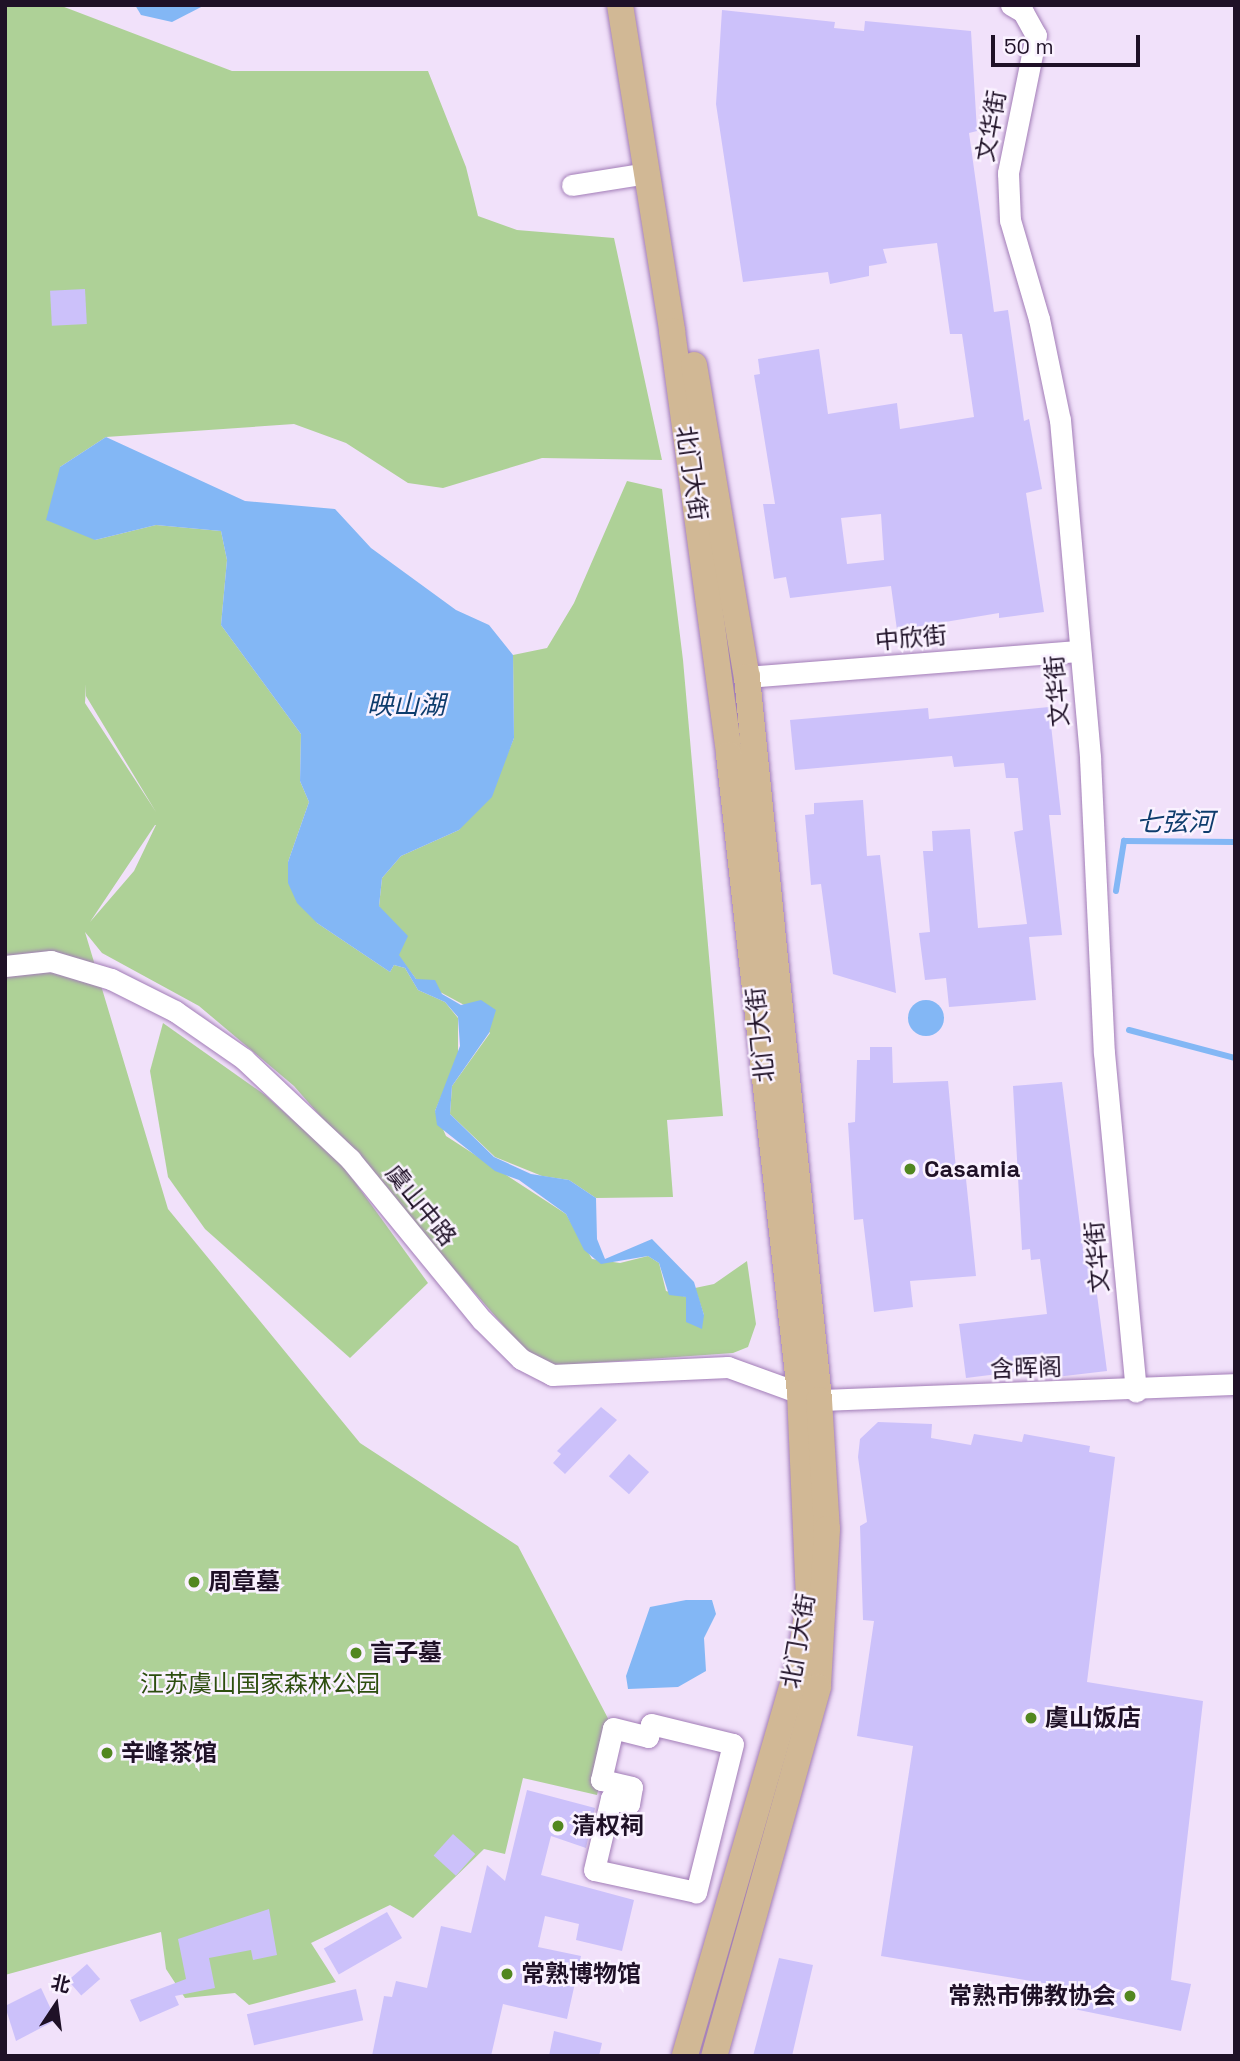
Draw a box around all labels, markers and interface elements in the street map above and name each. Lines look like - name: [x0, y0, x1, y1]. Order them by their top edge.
- scale bar: [995, 21, 1144, 65]
- text: 50 m: [1004, 33, 1054, 60]
- street label: 文华街: [971, 88, 1011, 164]
- street label: 北门大街: [671, 423, 713, 523]
- street label: 中欣街: [874, 621, 948, 655]
- street label: 文华街: [1040, 654, 1074, 728]
- water label: 映山湖: [367, 690, 445, 722]
- water label: 七弦河: [1136, 807, 1214, 839]
- street label: 北门大街: [741, 986, 779, 1084]
- place label: Casamia: [924, 1155, 1020, 1183]
- street label: 虞山中路: [380, 1159, 462, 1251]
- marker: Casamia: [902, 1161, 918, 1177]
- street label: 文华街: [1080, 1220, 1114, 1294]
- street label: 含晖阁: [990, 1352, 1062, 1384]
- place label: 周章墓: [208, 1568, 280, 1596]
- marker: 周章墓: [186, 1574, 202, 1590]
- street label: 北门大街: [775, 1591, 821, 1691]
- place label: 言子墓: [370, 1639, 442, 1667]
- marker: 言子墓: [348, 1645, 364, 1661]
- park label: 江苏虞山国家森林公园: [140, 1670, 380, 1698]
- place label: 虞山饭店: [1045, 1704, 1141, 1732]
- marker: 虞山饭店: [1023, 1710, 1039, 1726]
- place label: 辛峰茶馆: [121, 1739, 217, 1767]
- marker: 辛峰茶馆: [99, 1745, 115, 1761]
- place label: 清权祠: [572, 1812, 644, 1840]
- marker: 清权祠: [550, 1818, 566, 1834]
- place label: 常熟博物馆: [521, 1960, 641, 1988]
- marker: 常熟博物馆: [499, 1966, 515, 1982]
- north arrow: [21, 1970, 91, 2040]
- text: 北: [49, 1970, 73, 1998]
- place label: 常熟市佛教协会: [948, 1982, 1116, 2010]
- marker: 常熟市佛教协会: [1122, 1988, 1138, 2004]

